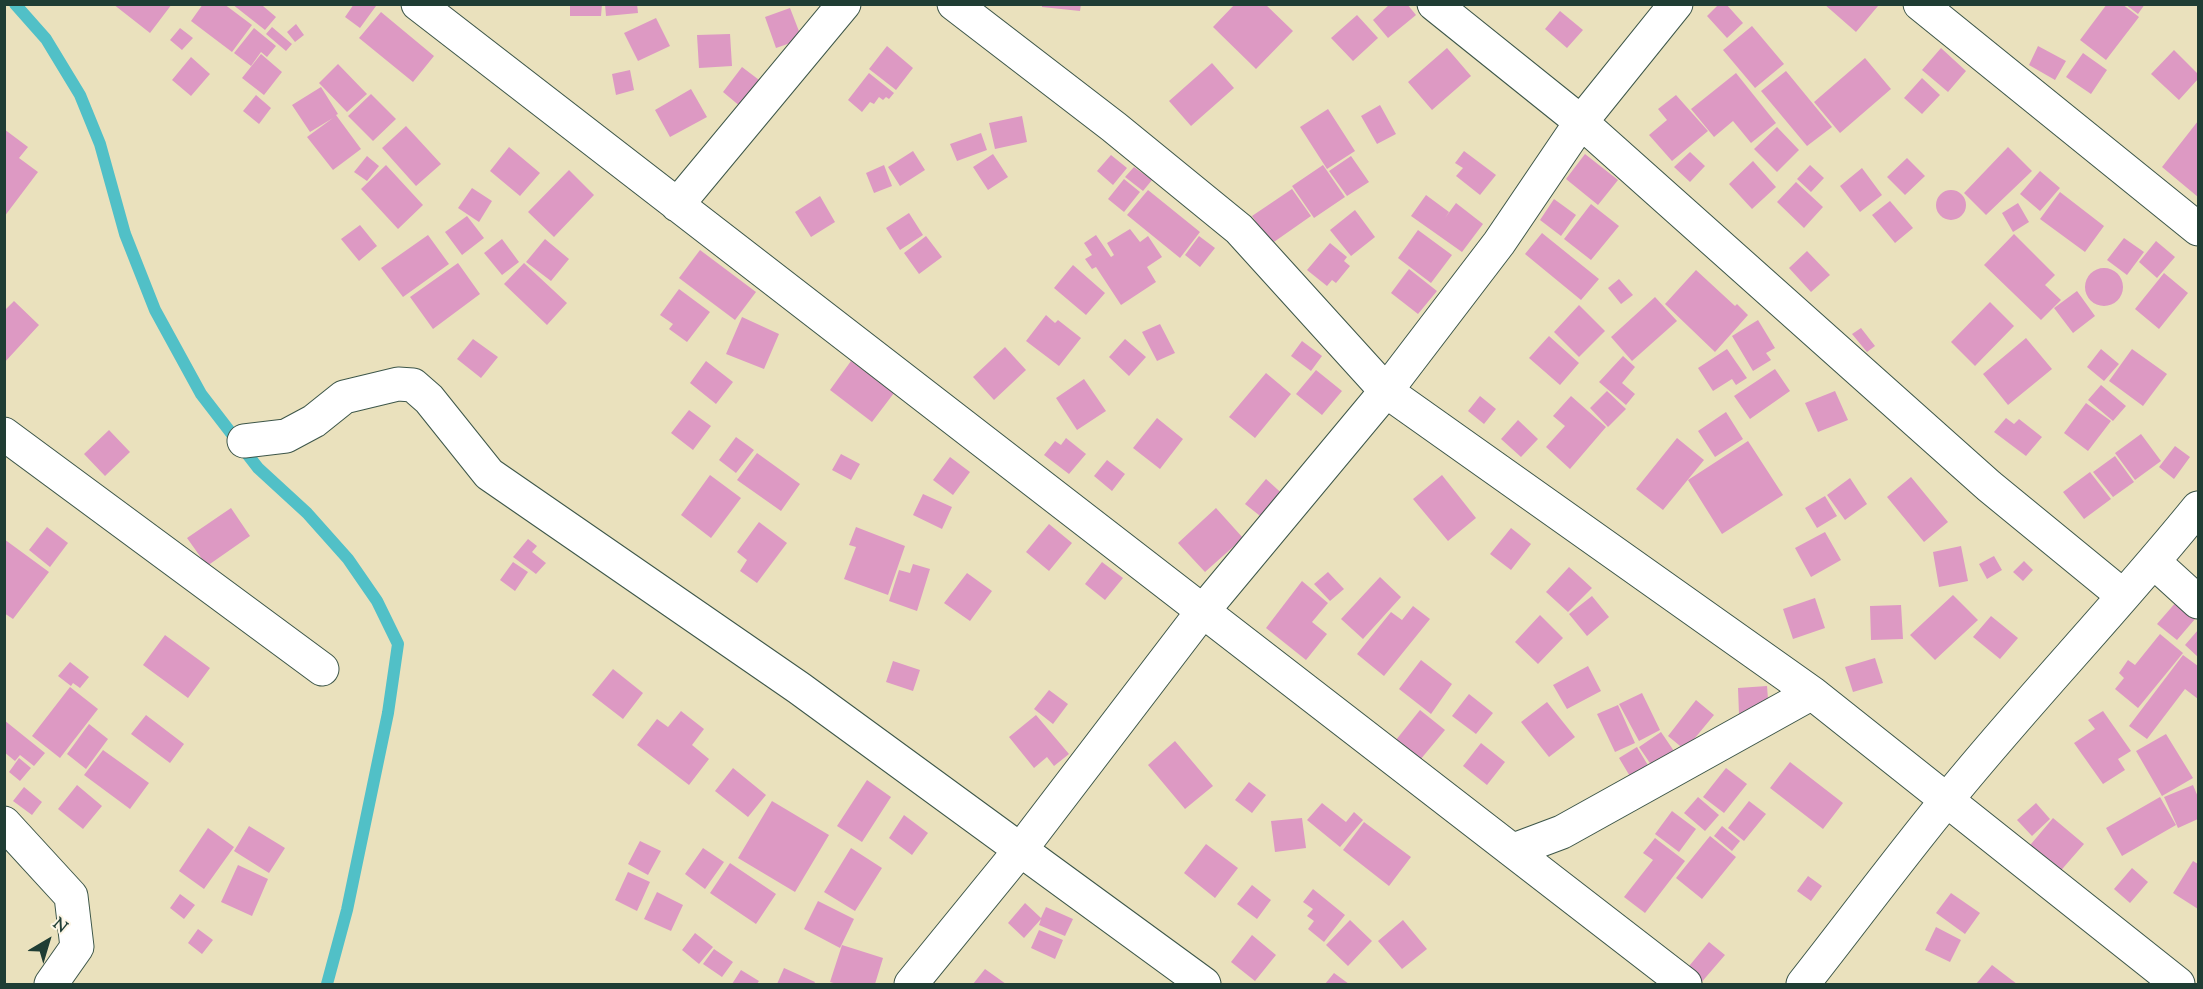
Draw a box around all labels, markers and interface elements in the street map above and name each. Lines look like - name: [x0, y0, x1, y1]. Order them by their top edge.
- north arrow: [18, 911, 78, 971]
- text: N: [47, 913, 72, 939]

